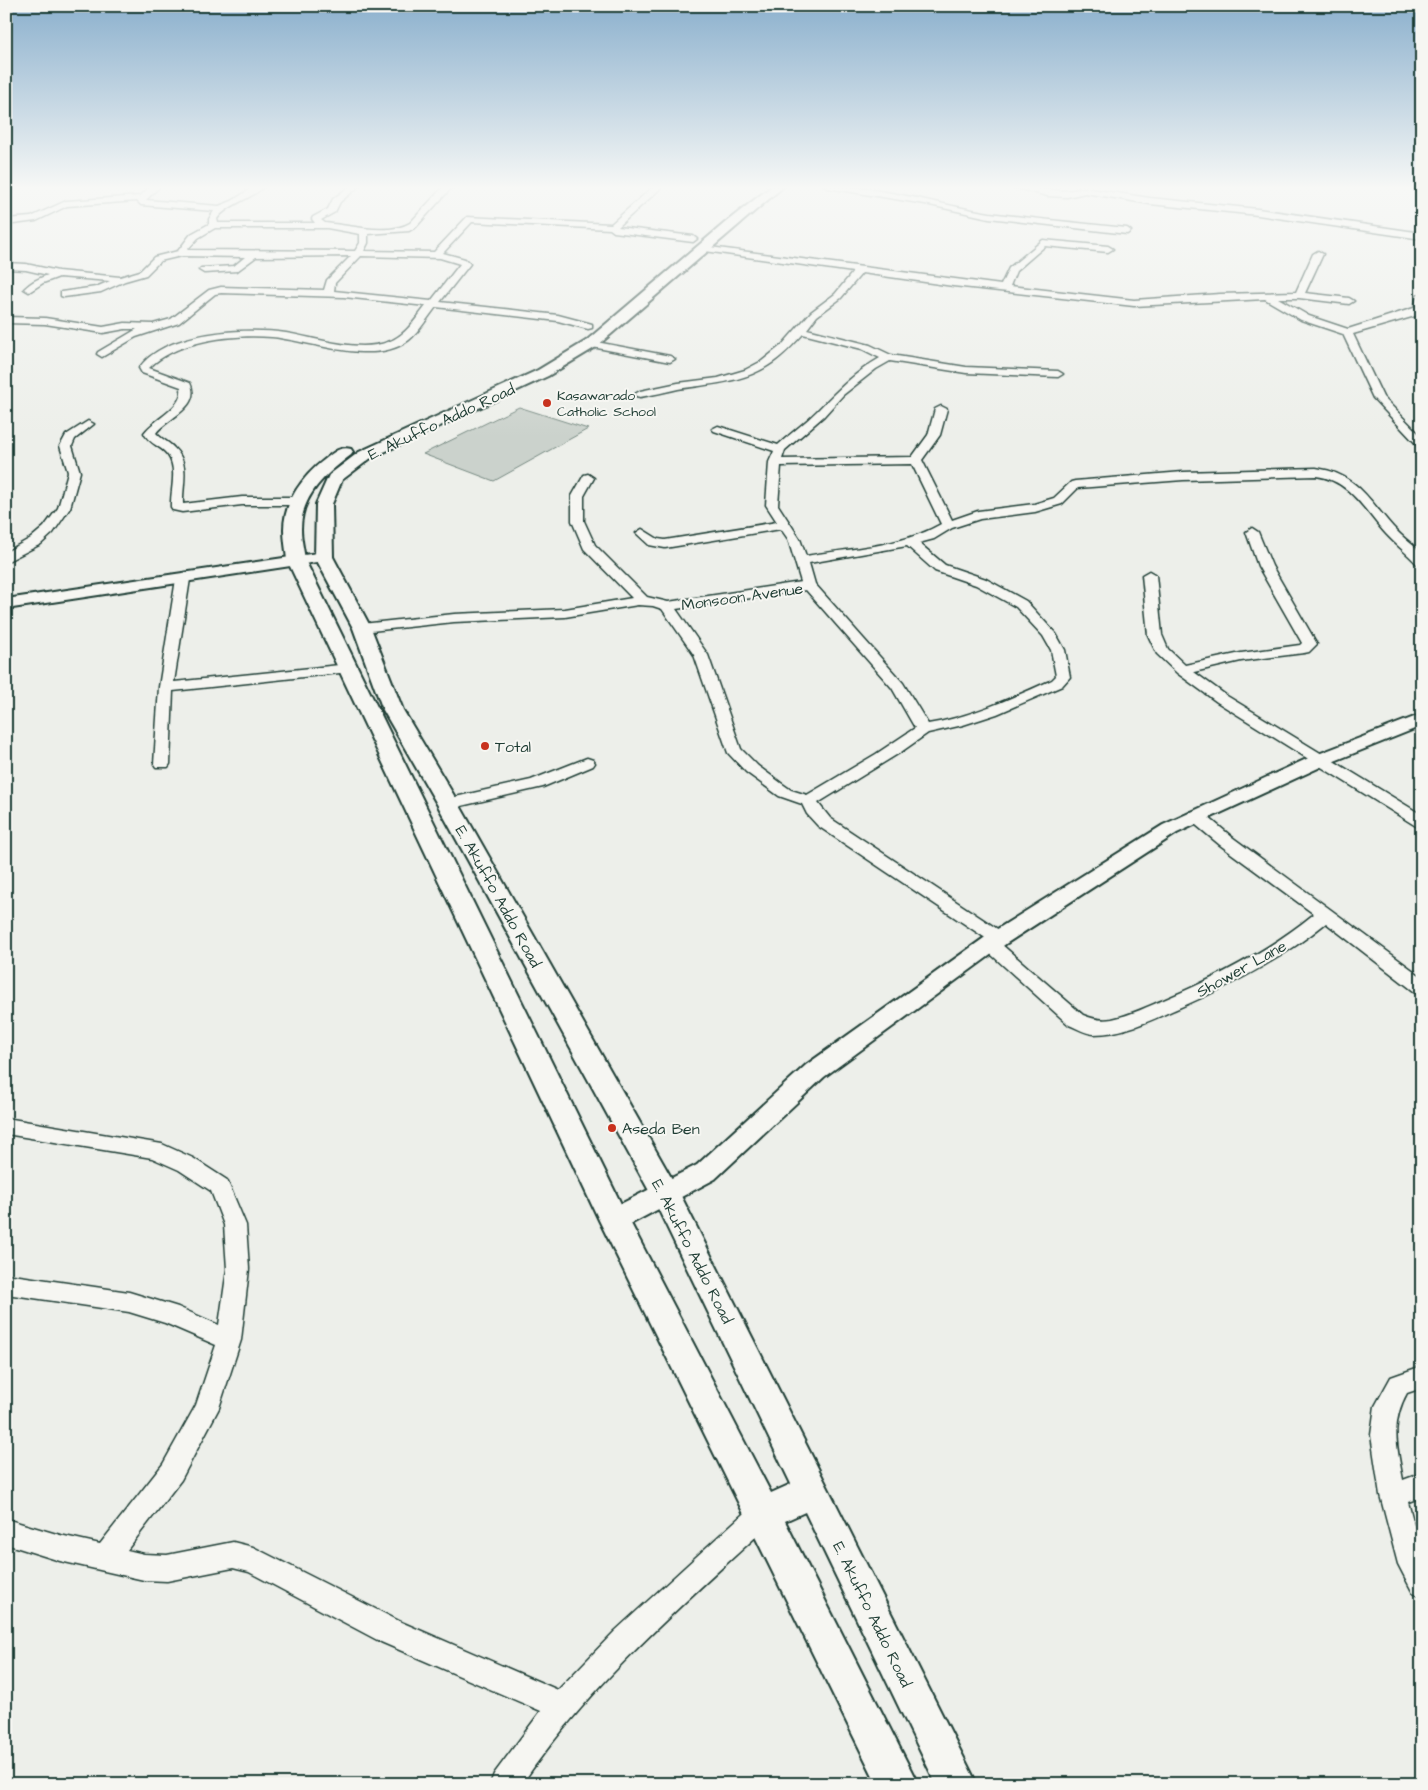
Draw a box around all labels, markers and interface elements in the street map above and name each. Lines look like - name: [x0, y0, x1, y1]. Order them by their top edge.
- street label: E. Akuffo Addo Road: [364, 378, 518, 466]
- place label: Kasawarado Catholic School: [557, 386, 656, 422]
- marker: Kasawarado Catholic School: [541, 397, 553, 409]
- street label: Monsoon Avenue: [680, 578, 805, 616]
- place label: Total: [495, 736, 531, 758]
- marker: Total: [479, 740, 491, 752]
- street label: E. Akuffo Addo Road: [450, 821, 546, 972]
- street label: Shower Lane: [1192, 935, 1291, 1003]
- place label: Aseda Ben: [622, 1118, 700, 1140]
- marker: Aseda Ben: [606, 1122, 618, 1134]
- street label: E. Akuffo Addo Road: [646, 1175, 738, 1328]
- street label: E. Akuffo Addo Road: [827, 1538, 917, 1691]

